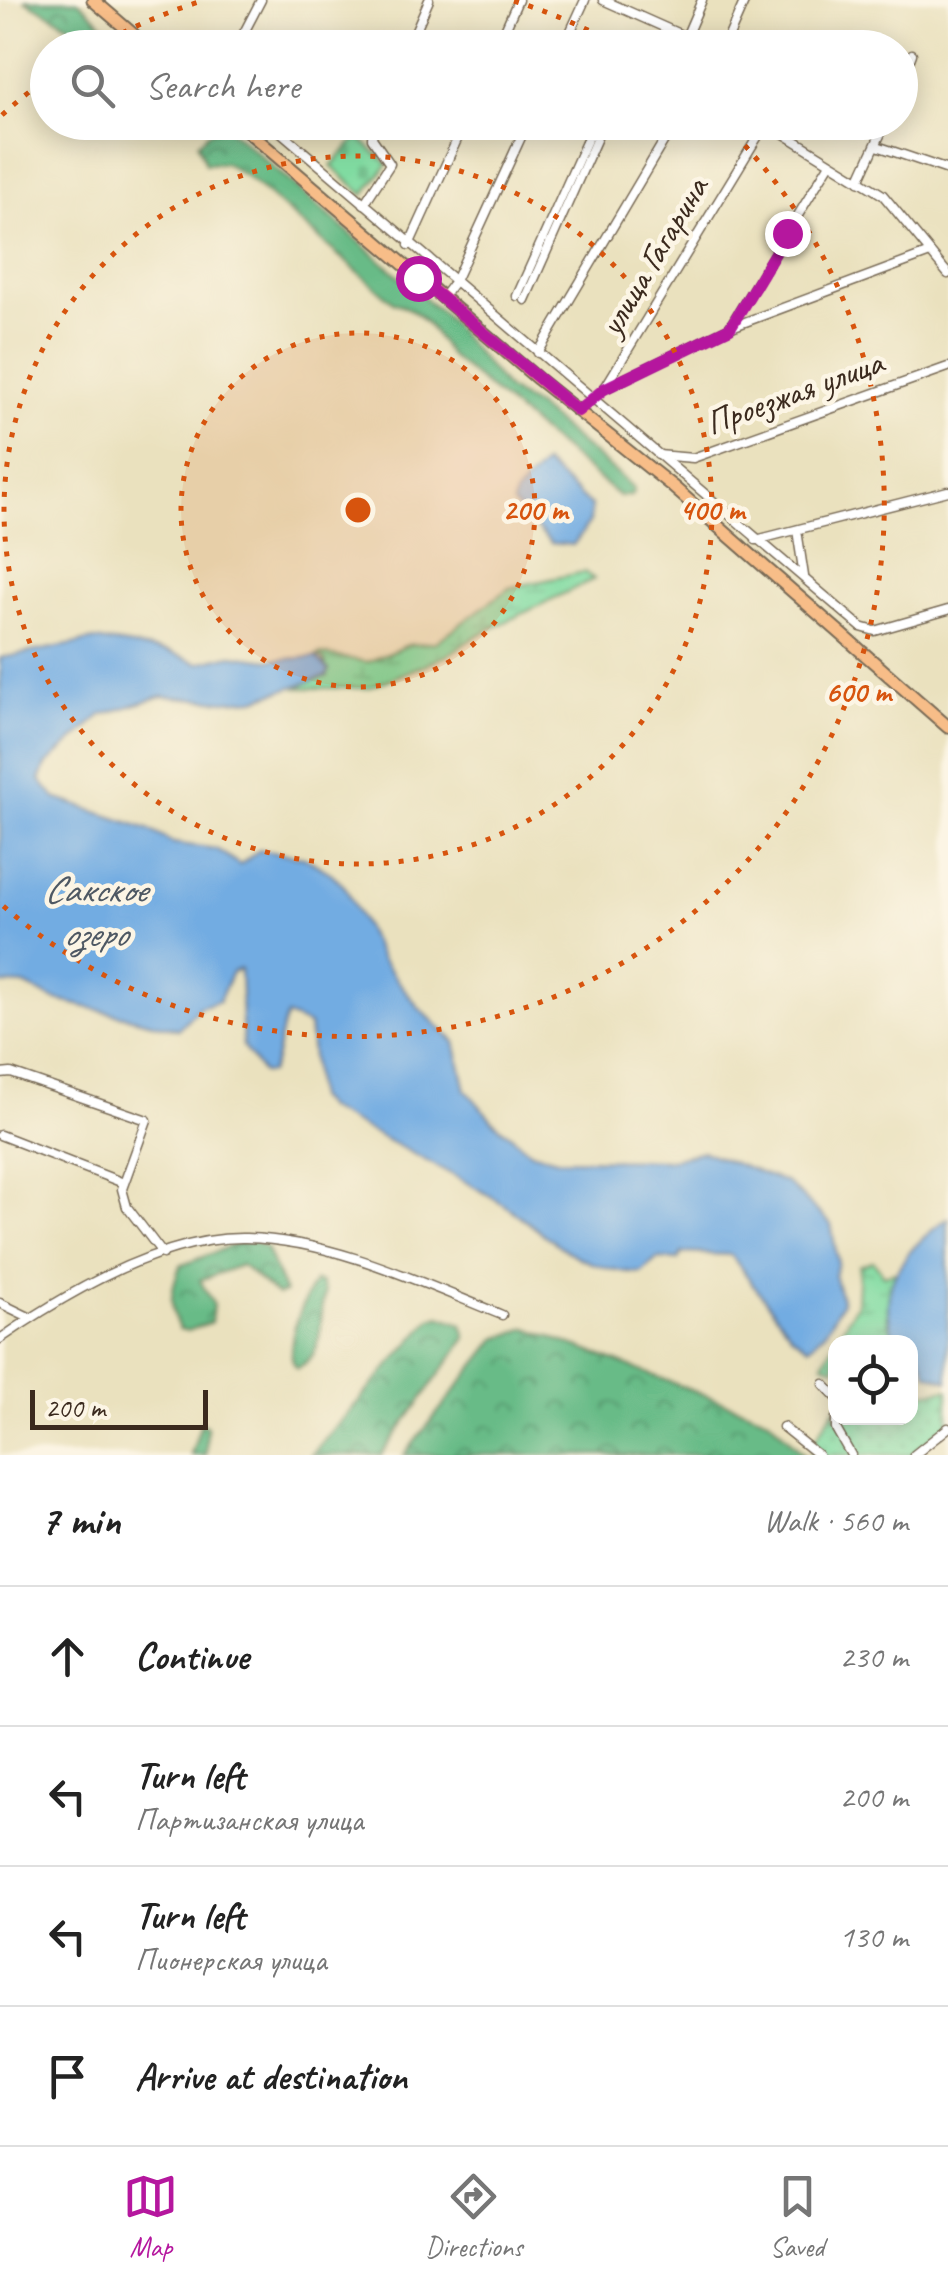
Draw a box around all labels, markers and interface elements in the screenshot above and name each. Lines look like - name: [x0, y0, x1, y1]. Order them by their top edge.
- search box: [30, 30, 918, 140]
- icon: search: [65, 58, 120, 113]
- text: Search here: [145, 62, 300, 109]
- street label: улица Гагарина: [587, 166, 720, 346]
- route end: [765, 211, 811, 257]
- route start: [396, 256, 442, 302]
- street label: Проезжая улица: [699, 339, 892, 445]
- text: 200 m: [503, 491, 570, 529]
- text: 400 m: [680, 491, 747, 529]
- centre of rings: [340, 492, 376, 528]
- text: 600 m: [825, 673, 894, 711]
- water label: Сакское озеро: [44, 866, 152, 958]
- map controls: [828, 1335, 918, 1425]
- button: locate: [828, 1335, 918, 1425]
- scale bar: [30, 1385, 208, 1430]
- text: 200 m: [45, 1390, 105, 1425]
- text: 7 min: [40, 1494, 120, 1547]
- text: Walk · 560 m: [764, 1500, 908, 1541]
- icon: ahead: [40, 1629, 95, 1684]
- text: Continue: [135, 1633, 249, 1680]
- text: 230 m: [839, 1636, 908, 1677]
- text: Turn left: [135, 1752, 245, 1799]
- icon: left: [40, 1769, 95, 1824]
- text: 200 m: [839, 1776, 908, 1817]
- text: Партизанская улица: [135, 1799, 363, 1840]
- text: Turn left: [135, 1892, 245, 1939]
- icon: left: [40, 1909, 95, 1964]
- text: 130 m: [839, 1916, 908, 1957]
- text: Пионерская улица: [135, 1939, 327, 1980]
- icon: arrive: [40, 2049, 95, 2104]
- text: Arrive at destination: [135, 2053, 407, 2100]
- tab: Map: [123, 2169, 178, 2264]
- tab: Directions: [425, 2169, 523, 2264]
- tab: Saved: [770, 2169, 825, 2264]

